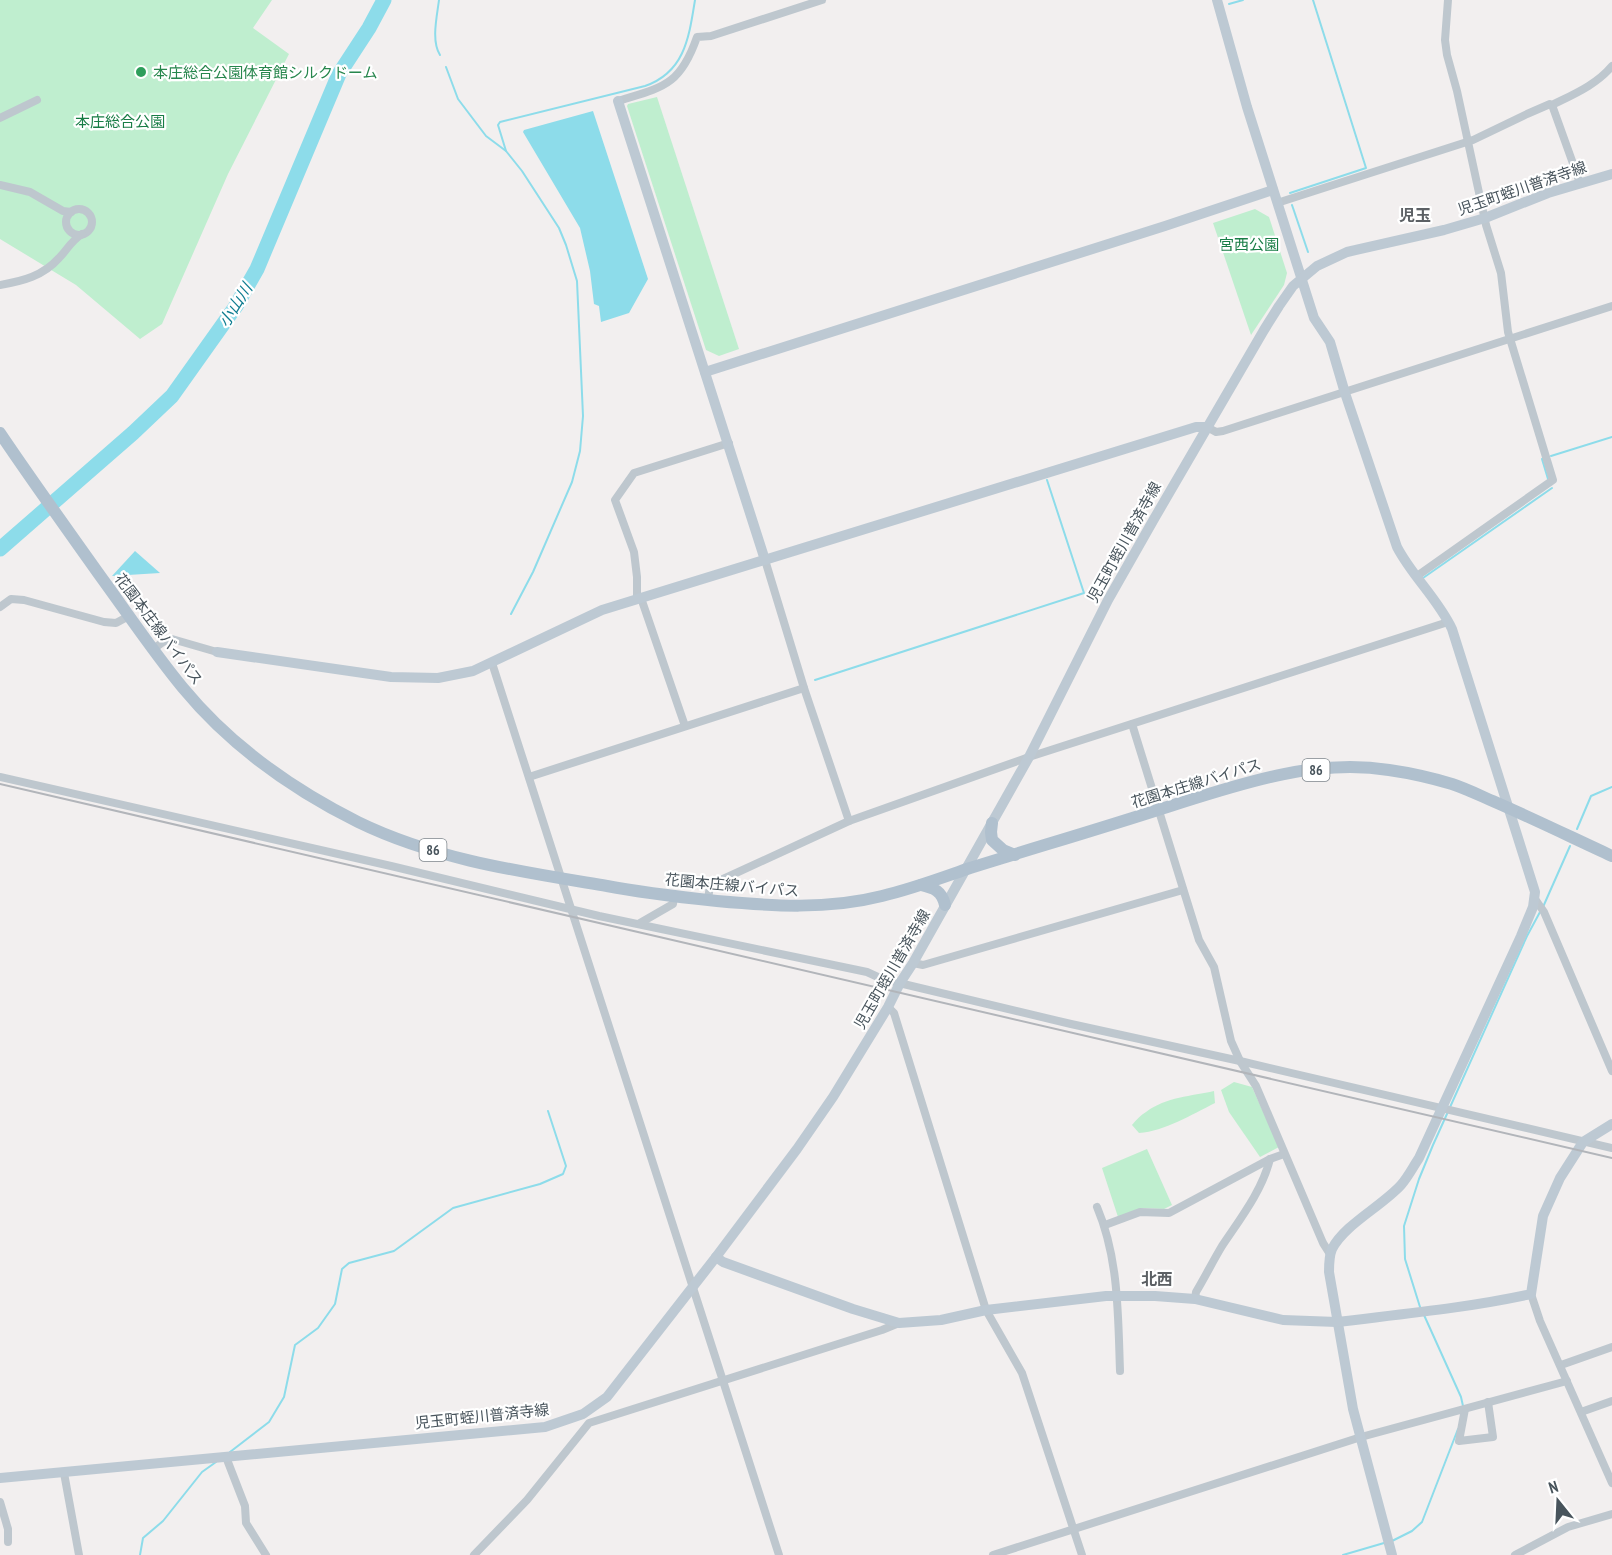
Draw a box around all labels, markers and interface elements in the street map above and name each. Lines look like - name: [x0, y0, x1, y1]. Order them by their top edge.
- place label: 本庄総合公園体育館シルクドーム: [153, 63, 378, 82]
- marker: 本庄総合公園体育館シルクドーム: [134, 65, 148, 79]
- park label: 本庄総合公園: [75, 112, 165, 131]
- street label: 児玉町蛭川普済寺線: [1455, 157, 1589, 219]
- district label: 児玉: [1399, 205, 1431, 225]
- park label: 宮西公園: [1219, 235, 1279, 254]
- water label: 小山川: [214, 278, 257, 331]
- street label: 児玉町蛭川普済寺線: [1083, 478, 1165, 606]
- street label: 花園本庄線バイパス: [111, 569, 207, 689]
- street label: 花園本庄線バイパス: [1129, 754, 1263, 812]
- road number: 86: [1302, 759, 1330, 781]
- road number: 86: [420, 839, 446, 861]
- street label: 花園本庄線バイパス: [664, 870, 800, 900]
- street label: 児玉町蛭川普済寺線: [850, 906, 934, 1032]
- district label: 北西: [1141, 1269, 1173, 1289]
- street label: 児玉町蛭川普済寺線: [414, 1399, 550, 1433]
- north arrow: [1528, 1471, 1588, 1531]
- text: N: [1546, 1476, 1561, 1498]

